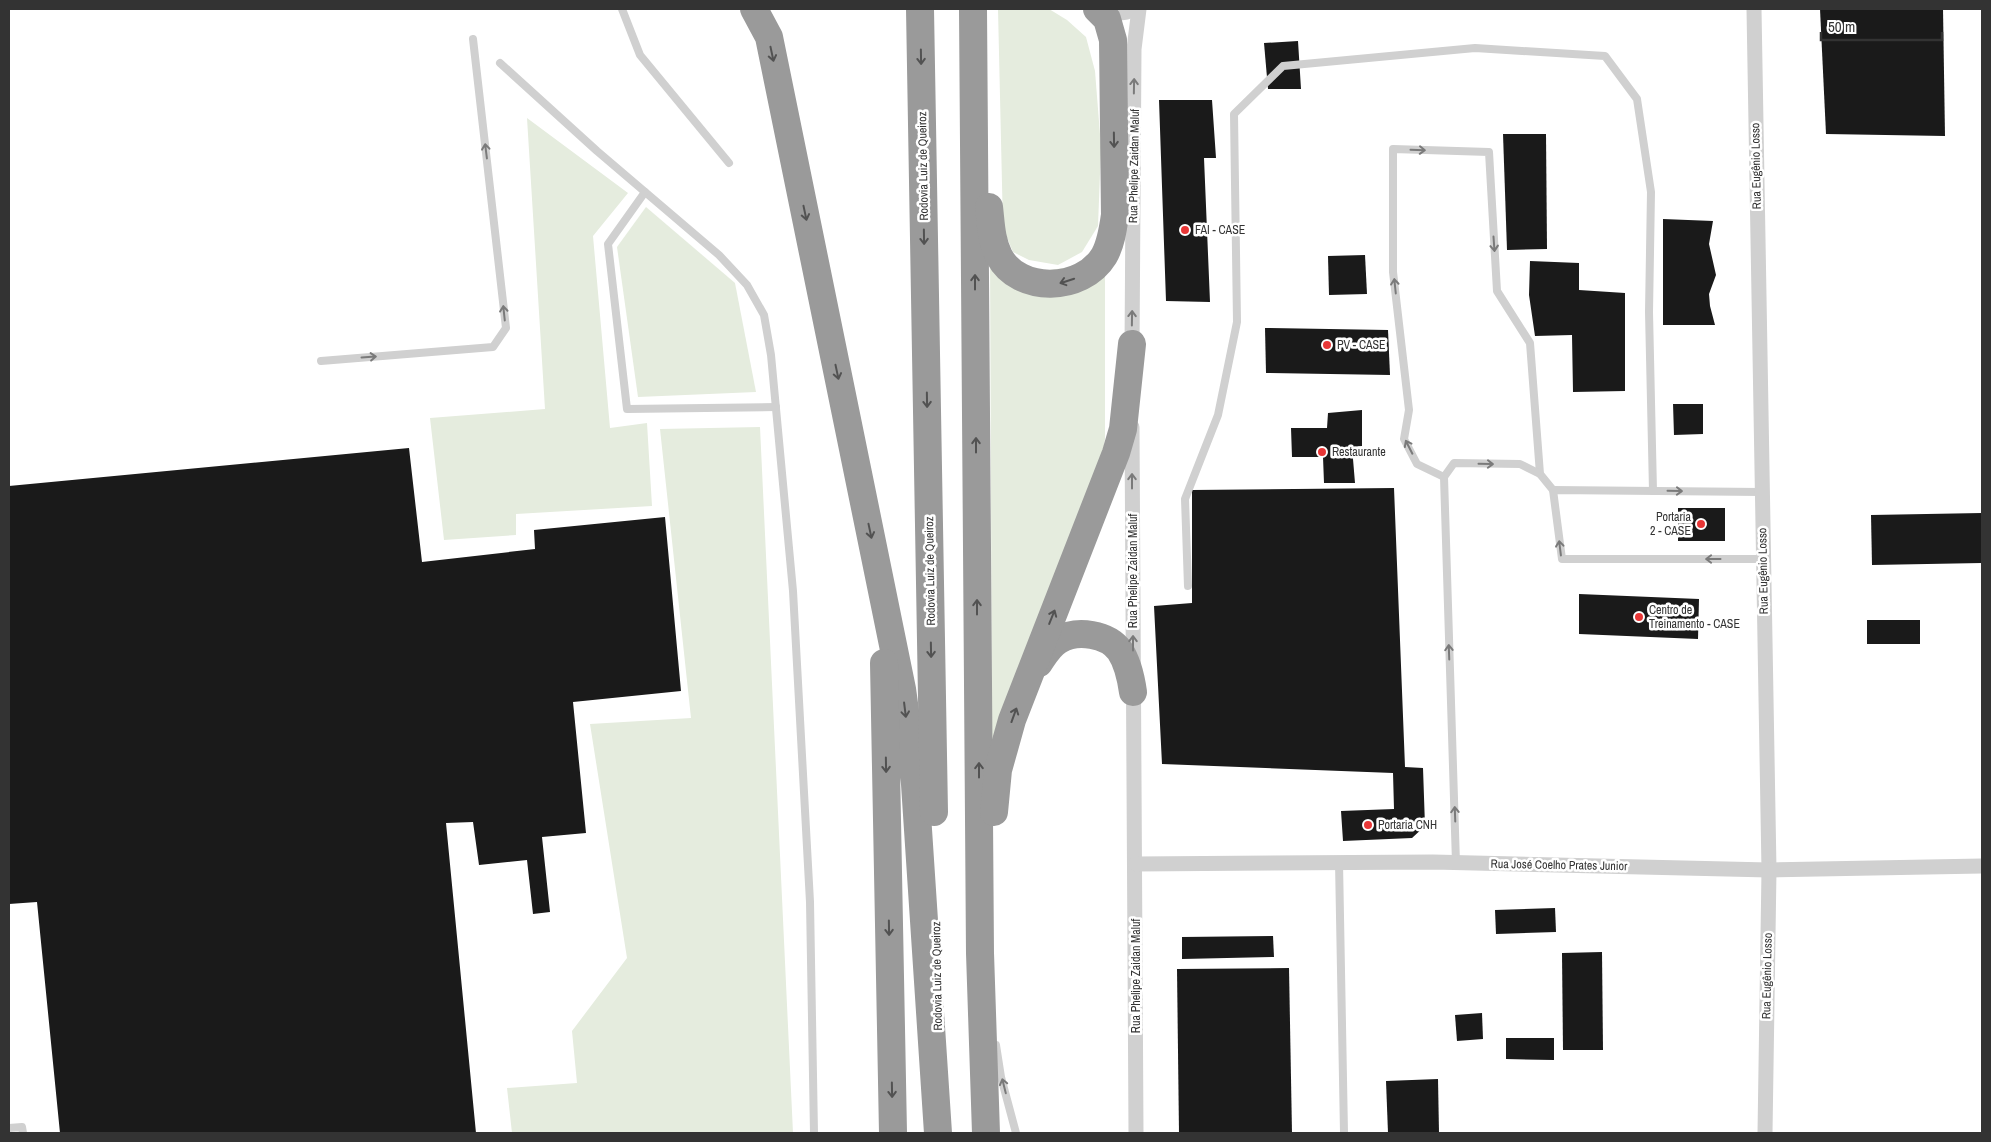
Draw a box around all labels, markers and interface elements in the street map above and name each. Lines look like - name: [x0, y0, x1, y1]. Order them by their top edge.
- scale bar: [1821, 10, 1942, 42]
- text: 50 m: [1828, 16, 1855, 37]
- one-way arrow: [768, 45, 777, 61]
- one-way arrow: [916, 49, 926, 65]
- one-way arrow: [1129, 78, 1139, 94]
- street label: Rua Phelipe Zaidan Maluf: [1125, 108, 1143, 223]
- street label: Rodovia Luiz de Queiroz: [914, 111, 932, 221]
- street label: Rua Eugênio Losso: [1747, 123, 1765, 209]
- one-way arrow: [1109, 132, 1119, 148]
- one-way arrow: [481, 143, 491, 159]
- one-way arrow: [1409, 145, 1425, 154]
- one-way arrow: [800, 204, 810, 220]
- place label: FAI - CASE: [1195, 222, 1245, 238]
- marker: FAI - CASE: [1179, 224, 1191, 236]
- one-way arrow: [919, 229, 929, 245]
- one-way arrow: [1490, 236, 1499, 252]
- one-way arrow: [970, 274, 980, 290]
- one-way arrow: [1060, 276, 1076, 286]
- one-way arrow: [1390, 279, 1400, 295]
- one-way arrow: [499, 305, 509, 321]
- one-way arrow: [1127, 311, 1137, 327]
- place label: PV - CASE: [1337, 337, 1386, 353]
- marker: PV - CASE: [1321, 339, 1333, 351]
- one-way arrow: [361, 352, 377, 362]
- one-way arrow: [833, 364, 842, 380]
- one-way arrow: [922, 392, 931, 408]
- one-way arrow: [971, 437, 981, 453]
- one-way arrow: [1404, 440, 1413, 455]
- place label: Restaurante: [1332, 444, 1386, 460]
- marker: Restaurante: [1316, 446, 1328, 458]
- one-way arrow: [1477, 459, 1493, 469]
- one-way arrow: [1127, 473, 1137, 490]
- one-way arrow: [1666, 486, 1682, 496]
- place label: Portaria 2 - CASE: [1650, 509, 1692, 539]
- street label: Rua Phelipe Zaidan Maluf: [1125, 514, 1141, 628]
- street label: Rodovia Luiz de Queiroz: [921, 516, 939, 626]
- marker: Portaria 2 - CASE: [1695, 518, 1707, 530]
- one-way arrow: [866, 523, 875, 539]
- street label: Rua Eugênio Losso: [1754, 528, 1772, 614]
- one-way arrow: [1555, 540, 1565, 556]
- one-way arrow: [1706, 554, 1722, 564]
- one-way arrow: [972, 599, 982, 616]
- place label: Centro de Treinamento - CASE: [1649, 602, 1740, 632]
- one-way arrow: [1048, 610, 1058, 625]
- marker: Centro de Treinamento - CASE: [1633, 611, 1645, 623]
- one-way arrow: [1128, 636, 1138, 652]
- one-way arrow: [926, 642, 936, 658]
- one-way arrow: [1445, 644, 1454, 660]
- one-way arrow: [900, 702, 910, 718]
- one-way arrow: [1010, 708, 1019, 723]
- one-way arrow: [881, 756, 891, 773]
- one-way arrow: [974, 762, 983, 778]
- one-way arrow: [1450, 806, 1459, 822]
- place label: Portaria CNH: [1378, 817, 1437, 833]
- marker: Portaria CNH: [1362, 819, 1374, 831]
- street label: Rua José Coelho Prates Junior: [1490, 856, 1628, 874]
- one-way arrow: [884, 919, 894, 935]
- street label: Rua Phelipe Zaidan Maluf: [1128, 919, 1144, 1033]
- street label: Rodovia Luiz de Queiroz: [928, 921, 946, 1031]
- street label: Rua Eugênio Losso: [1758, 933, 1776, 1019]
- one-way arrow: [998, 1079, 1008, 1095]
- one-way arrow: [887, 1082, 897, 1098]

